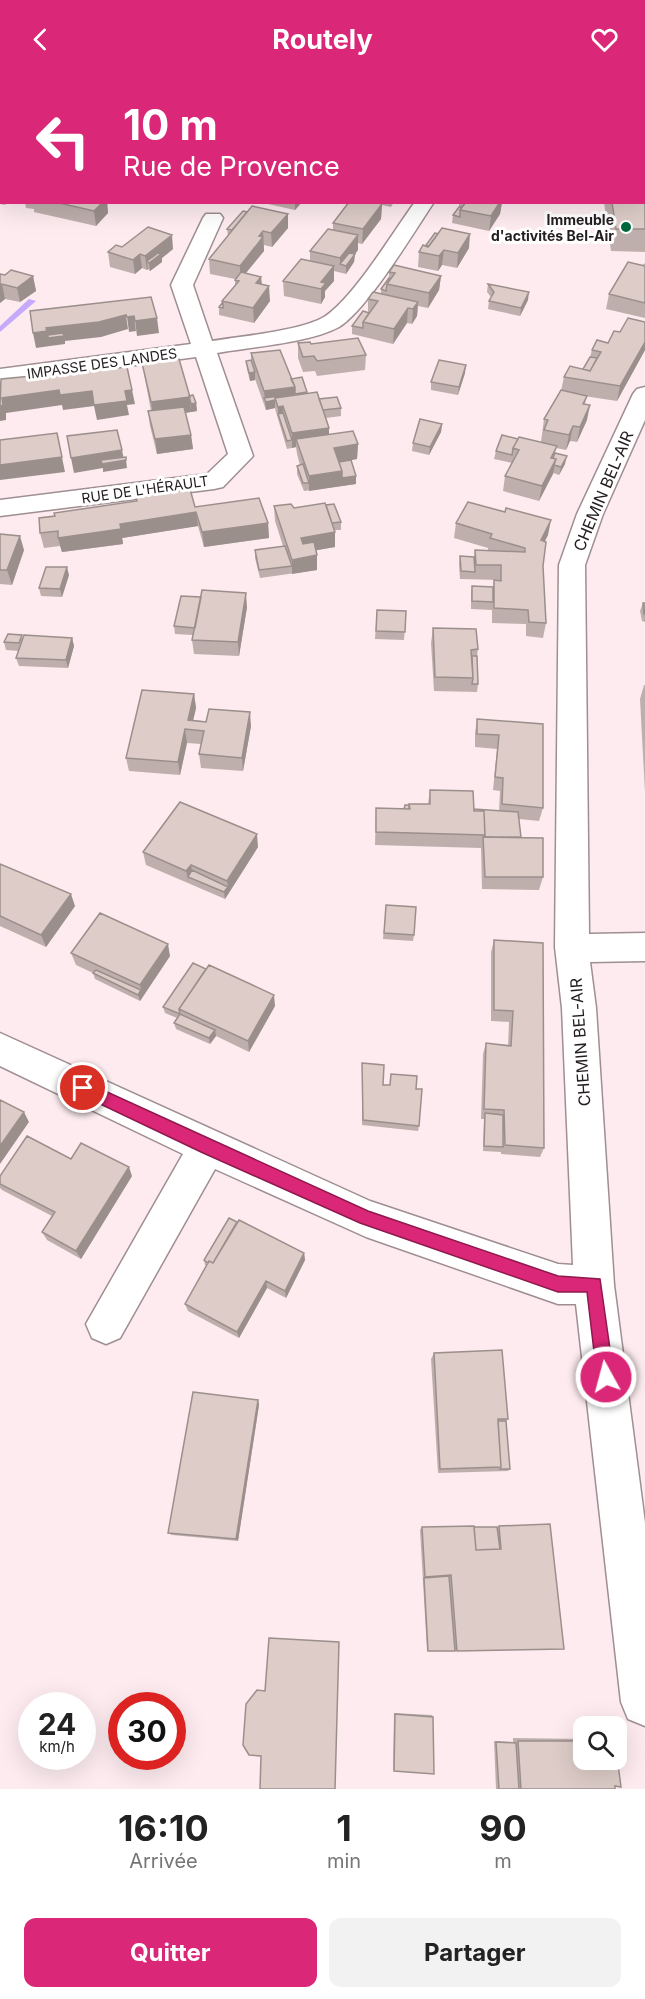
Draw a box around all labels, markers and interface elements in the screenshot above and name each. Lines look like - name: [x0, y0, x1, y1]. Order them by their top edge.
- icon: back: [24, 23, 57, 56]
- text: Routely: [272, 23, 373, 56]
- icon: heart: [588, 23, 621, 56]
- text: 10 m: [123, 99, 218, 150]
- icon: left: [24, 102, 102, 180]
- text: Rue de Provence: [123, 150, 340, 183]
- place label: Immeuble d'activités Bel-Air: [491, 211, 614, 244]
- marker: Immeuble d'activités Bel-Air: [619, 220, 633, 234]
- street label: IMPASSE DES LANDES: [26, 344, 178, 382]
- street label: CHEMIN BEL-AIR: [569, 428, 637, 554]
- street label: RUE DE L'HÉRAULT: [80, 472, 210, 506]
- street label: CHEMIN BEL-AIR: [566, 977, 594, 1107]
- pin: [57, 1062, 108, 1113]
- icon: arrive: [66, 1071, 99, 1104]
- position arrow: [574, 1345, 638, 1409]
- speed limit sign: 30: [108, 1692, 186, 1770]
- text: 24: [38, 1706, 76, 1742]
- map controls: [573, 1716, 627, 1770]
- button: search: [573, 1716, 627, 1770]
- text: km/h: [39, 1737, 75, 1756]
- text: 16:10: [118, 1806, 209, 1850]
- text: 1: [336, 1806, 352, 1850]
- text: 90: [479, 1806, 527, 1850]
- text: Arrivée: [129, 1849, 198, 1873]
- text: min: [327, 1849, 361, 1873]
- text: m: [494, 1849, 512, 1873]
- button: Quitter: [24, 1918, 317, 1987]
- button: Partager: [329, 1918, 621, 1987]

